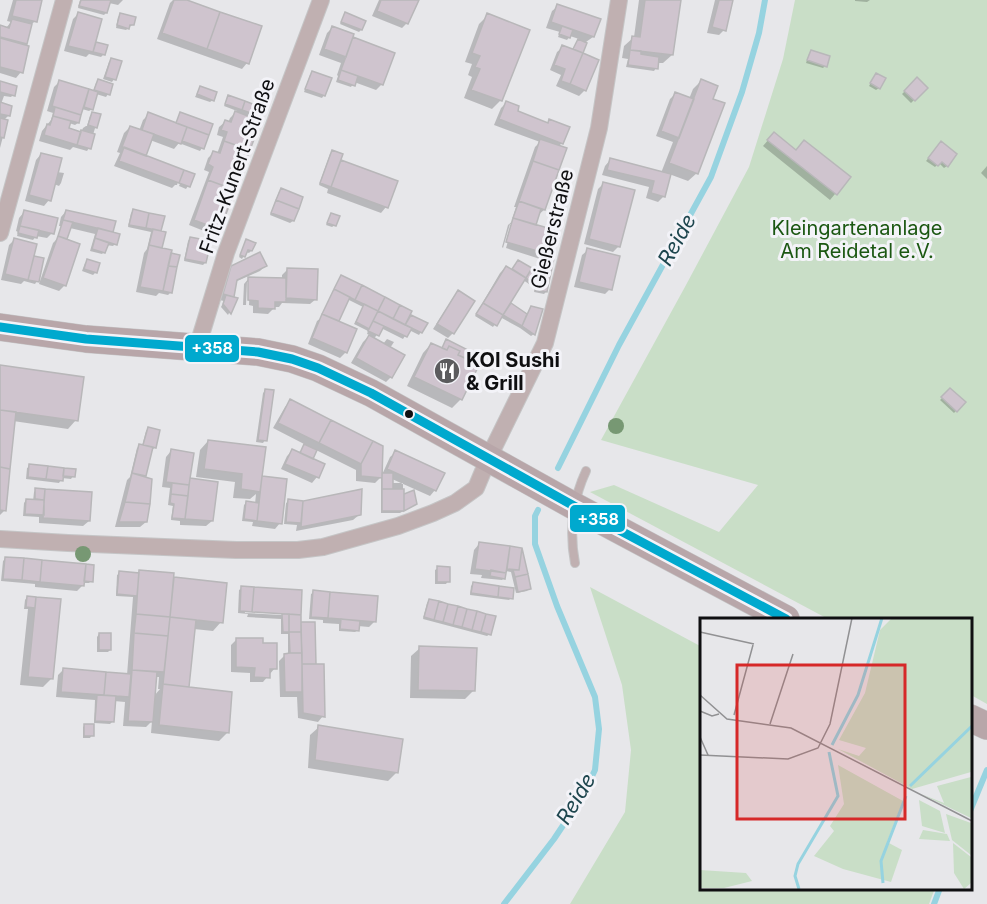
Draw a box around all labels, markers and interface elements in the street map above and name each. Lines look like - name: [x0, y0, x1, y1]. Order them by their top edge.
- street label: Fritz-Kunert-Straße: [194, 75, 280, 257]
- street label: Gießerstraße: [526, 167, 578, 291]
- water label: Reide: [652, 209, 701, 270]
- park label: Kleingartenanlage Am Reidetal e.V.: [772, 216, 942, 263]
- line badge: +358: [184, 334, 240, 363]
- text: +358: [191, 338, 233, 358]
- place label: KOI Sushi & Grill: [466, 348, 560, 395]
- restaurant icon: KOI Sushi & Grill: [432, 356, 462, 386]
- unlabelled marker: [403, 408, 415, 420]
- line badge: +358: [569, 504, 626, 533]
- text: +358: [577, 509, 619, 529]
- inset map: [700, 618, 972, 889]
- water label: Reide: [551, 769, 601, 829]

